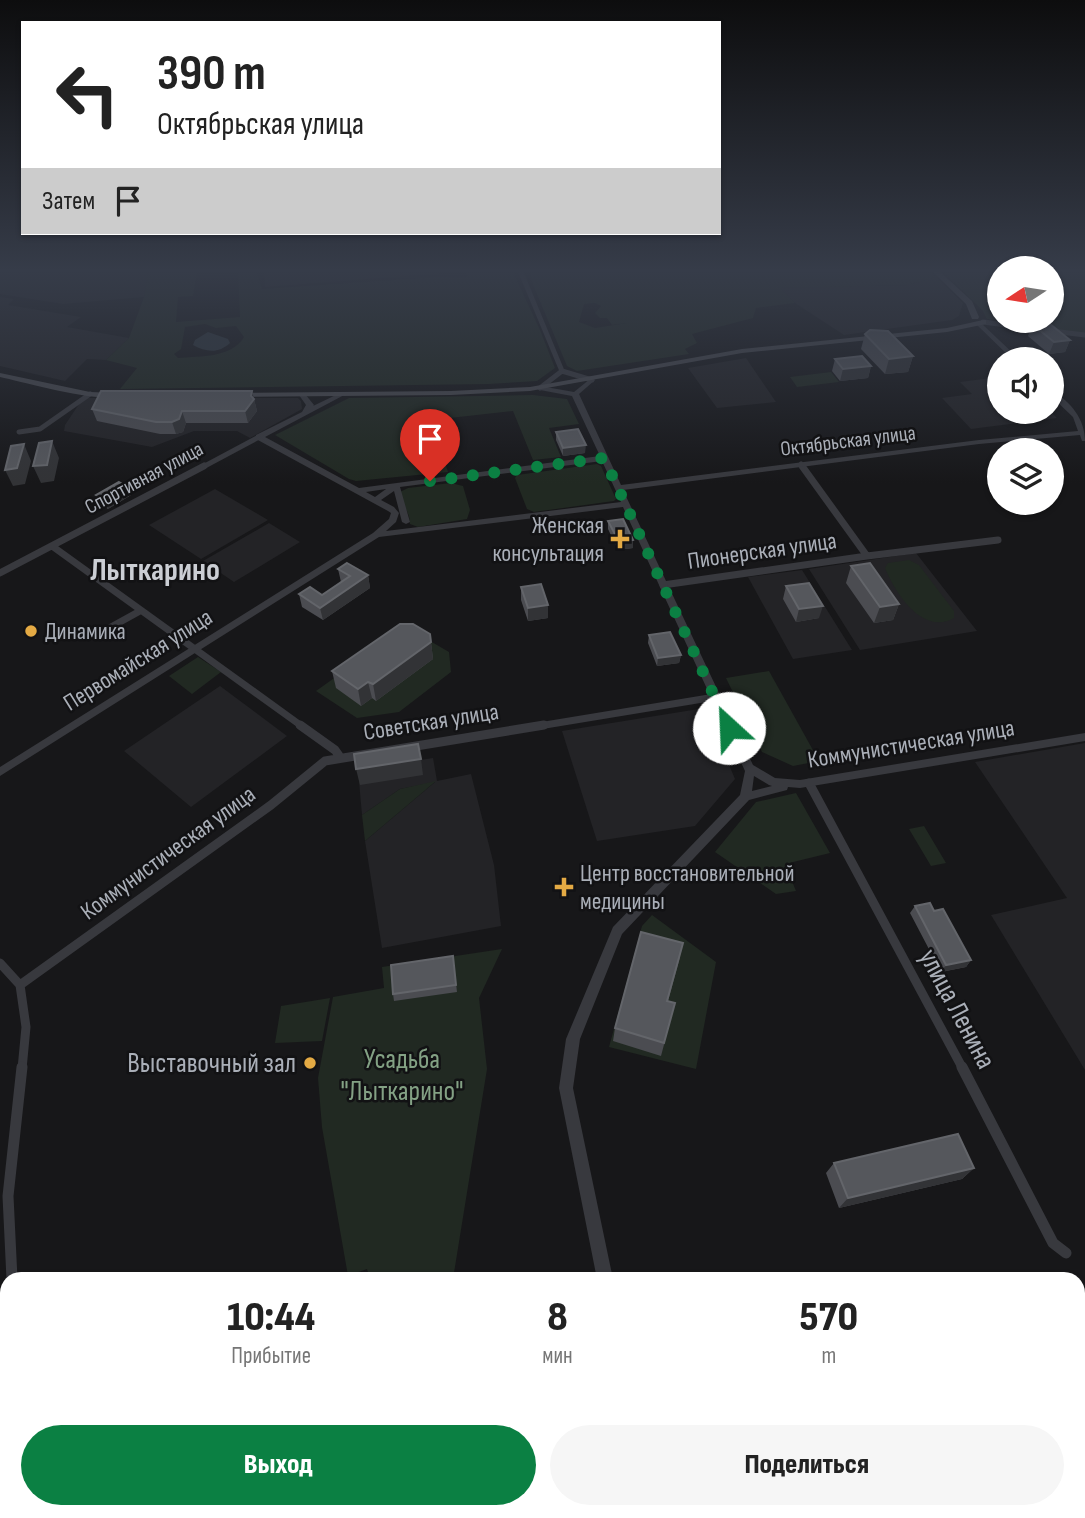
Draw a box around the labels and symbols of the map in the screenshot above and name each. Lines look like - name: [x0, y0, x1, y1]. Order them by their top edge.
- north arrow: [987, 256, 1064, 332]
- pin: [400, 409, 460, 481]
- street label: Октябрьская улица: [779, 420, 917, 462]
- street label: Спортивная улица: [81, 436, 207, 520]
- place label: Женская консультация: [492, 511, 604, 568]
- street label: Пионерская улица: [686, 526, 838, 576]
- marker: Женская консультация: [610, 529, 630, 549]
- district label: Лыткарино: [90, 551, 220, 590]
- street label: Первомайская улица: [58, 603, 218, 717]
- place label: Динамика: [45, 617, 126, 646]
- marker: Динамика: [23, 623, 39, 639]
- position arrow: [692, 691, 766, 765]
- street label: Советская улица: [361, 697, 501, 747]
- street label: Коммунистическая улица: [806, 713, 1016, 775]
- street label: Коммунистическая улица: [75, 780, 261, 926]
- place label: Центр восстановительной медицины: [580, 859, 795, 916]
- marker: Центр восстановительной медицины: [554, 877, 574, 897]
- street label: улица Ленина: [912, 943, 1002, 1075]
- park label: Усадьба "Лыткарино": [341, 1043, 463, 1108]
- place label: Выставочный зал: [127, 1047, 296, 1080]
- marker: Выставочный зал: [302, 1055, 318, 1071]

